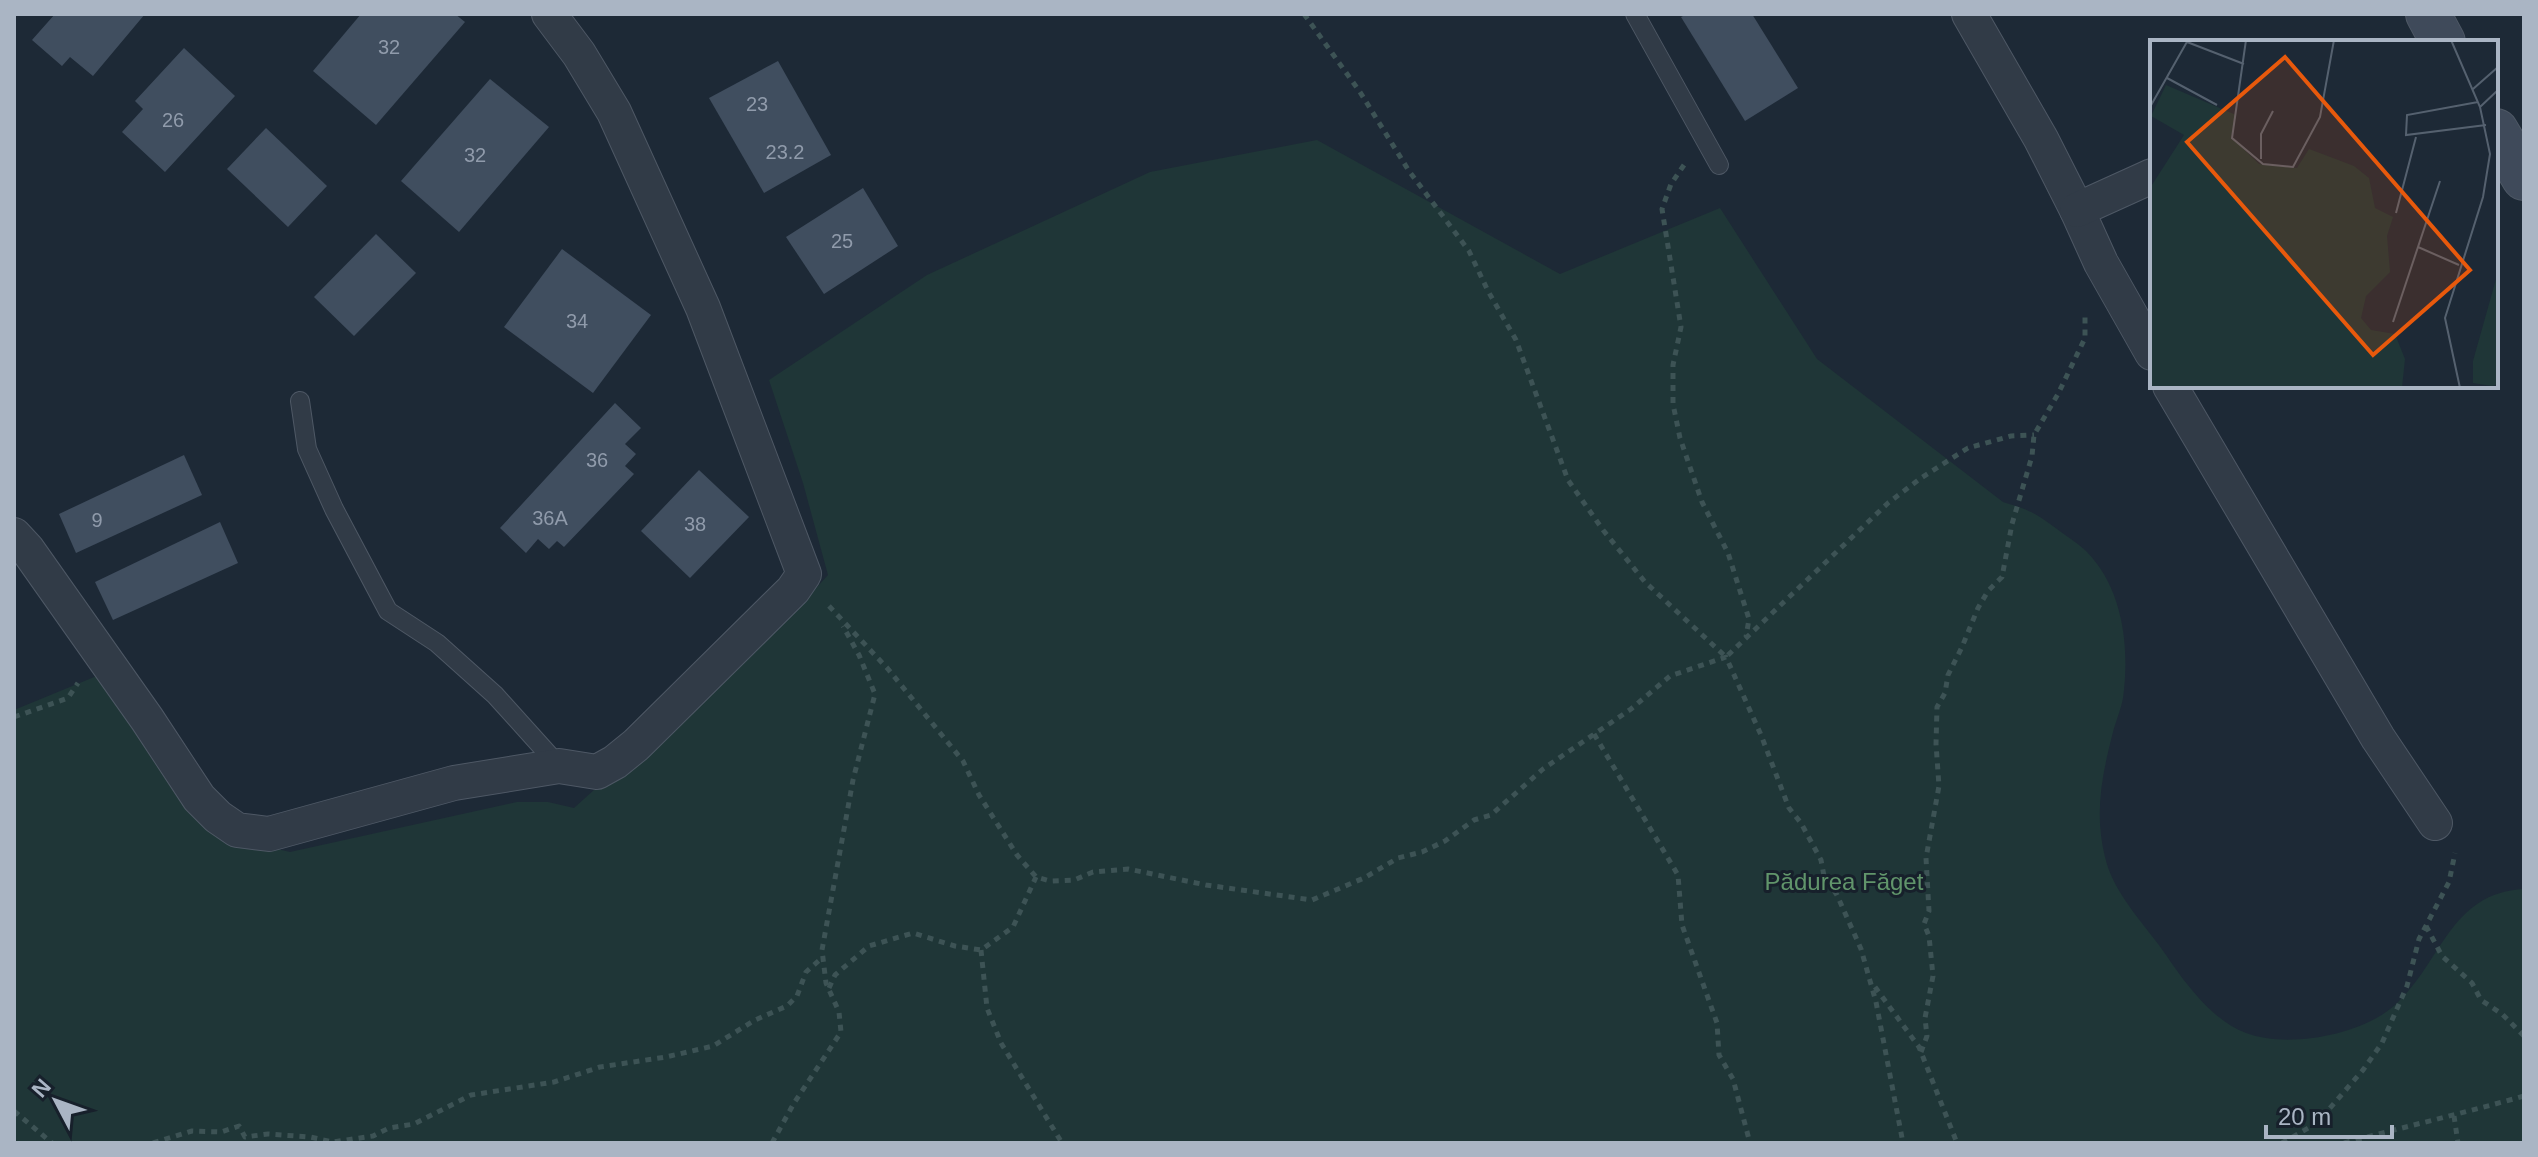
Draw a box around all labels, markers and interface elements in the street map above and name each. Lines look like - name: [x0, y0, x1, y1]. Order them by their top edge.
- house number: 32: [378, 36, 400, 58]
- inset map: [2150, 40, 2498, 388]
- house number: 23: [746, 93, 768, 115]
- house number: 26: [162, 109, 184, 131]
- house number: 23.2: [766, 141, 804, 163]
- house number: 32: [464, 144, 486, 166]
- house number: 25: [831, 230, 853, 252]
- house number: 34: [566, 310, 588, 332]
- house number: 36: [586, 449, 608, 471]
- house number: 36A: [532, 507, 568, 529]
- house number: 9: [91, 509, 103, 531]
- house number: 38: [684, 513, 706, 535]
- park label: Pădurea Făget: [1765, 868, 1924, 895]
- north arrow: [16, 1061, 96, 1141]
- text: N: [27, 1074, 56, 1102]
- scale bar: [2266, 1089, 2392, 1139]
- text: 20 m: [2278, 1103, 2331, 1130]

